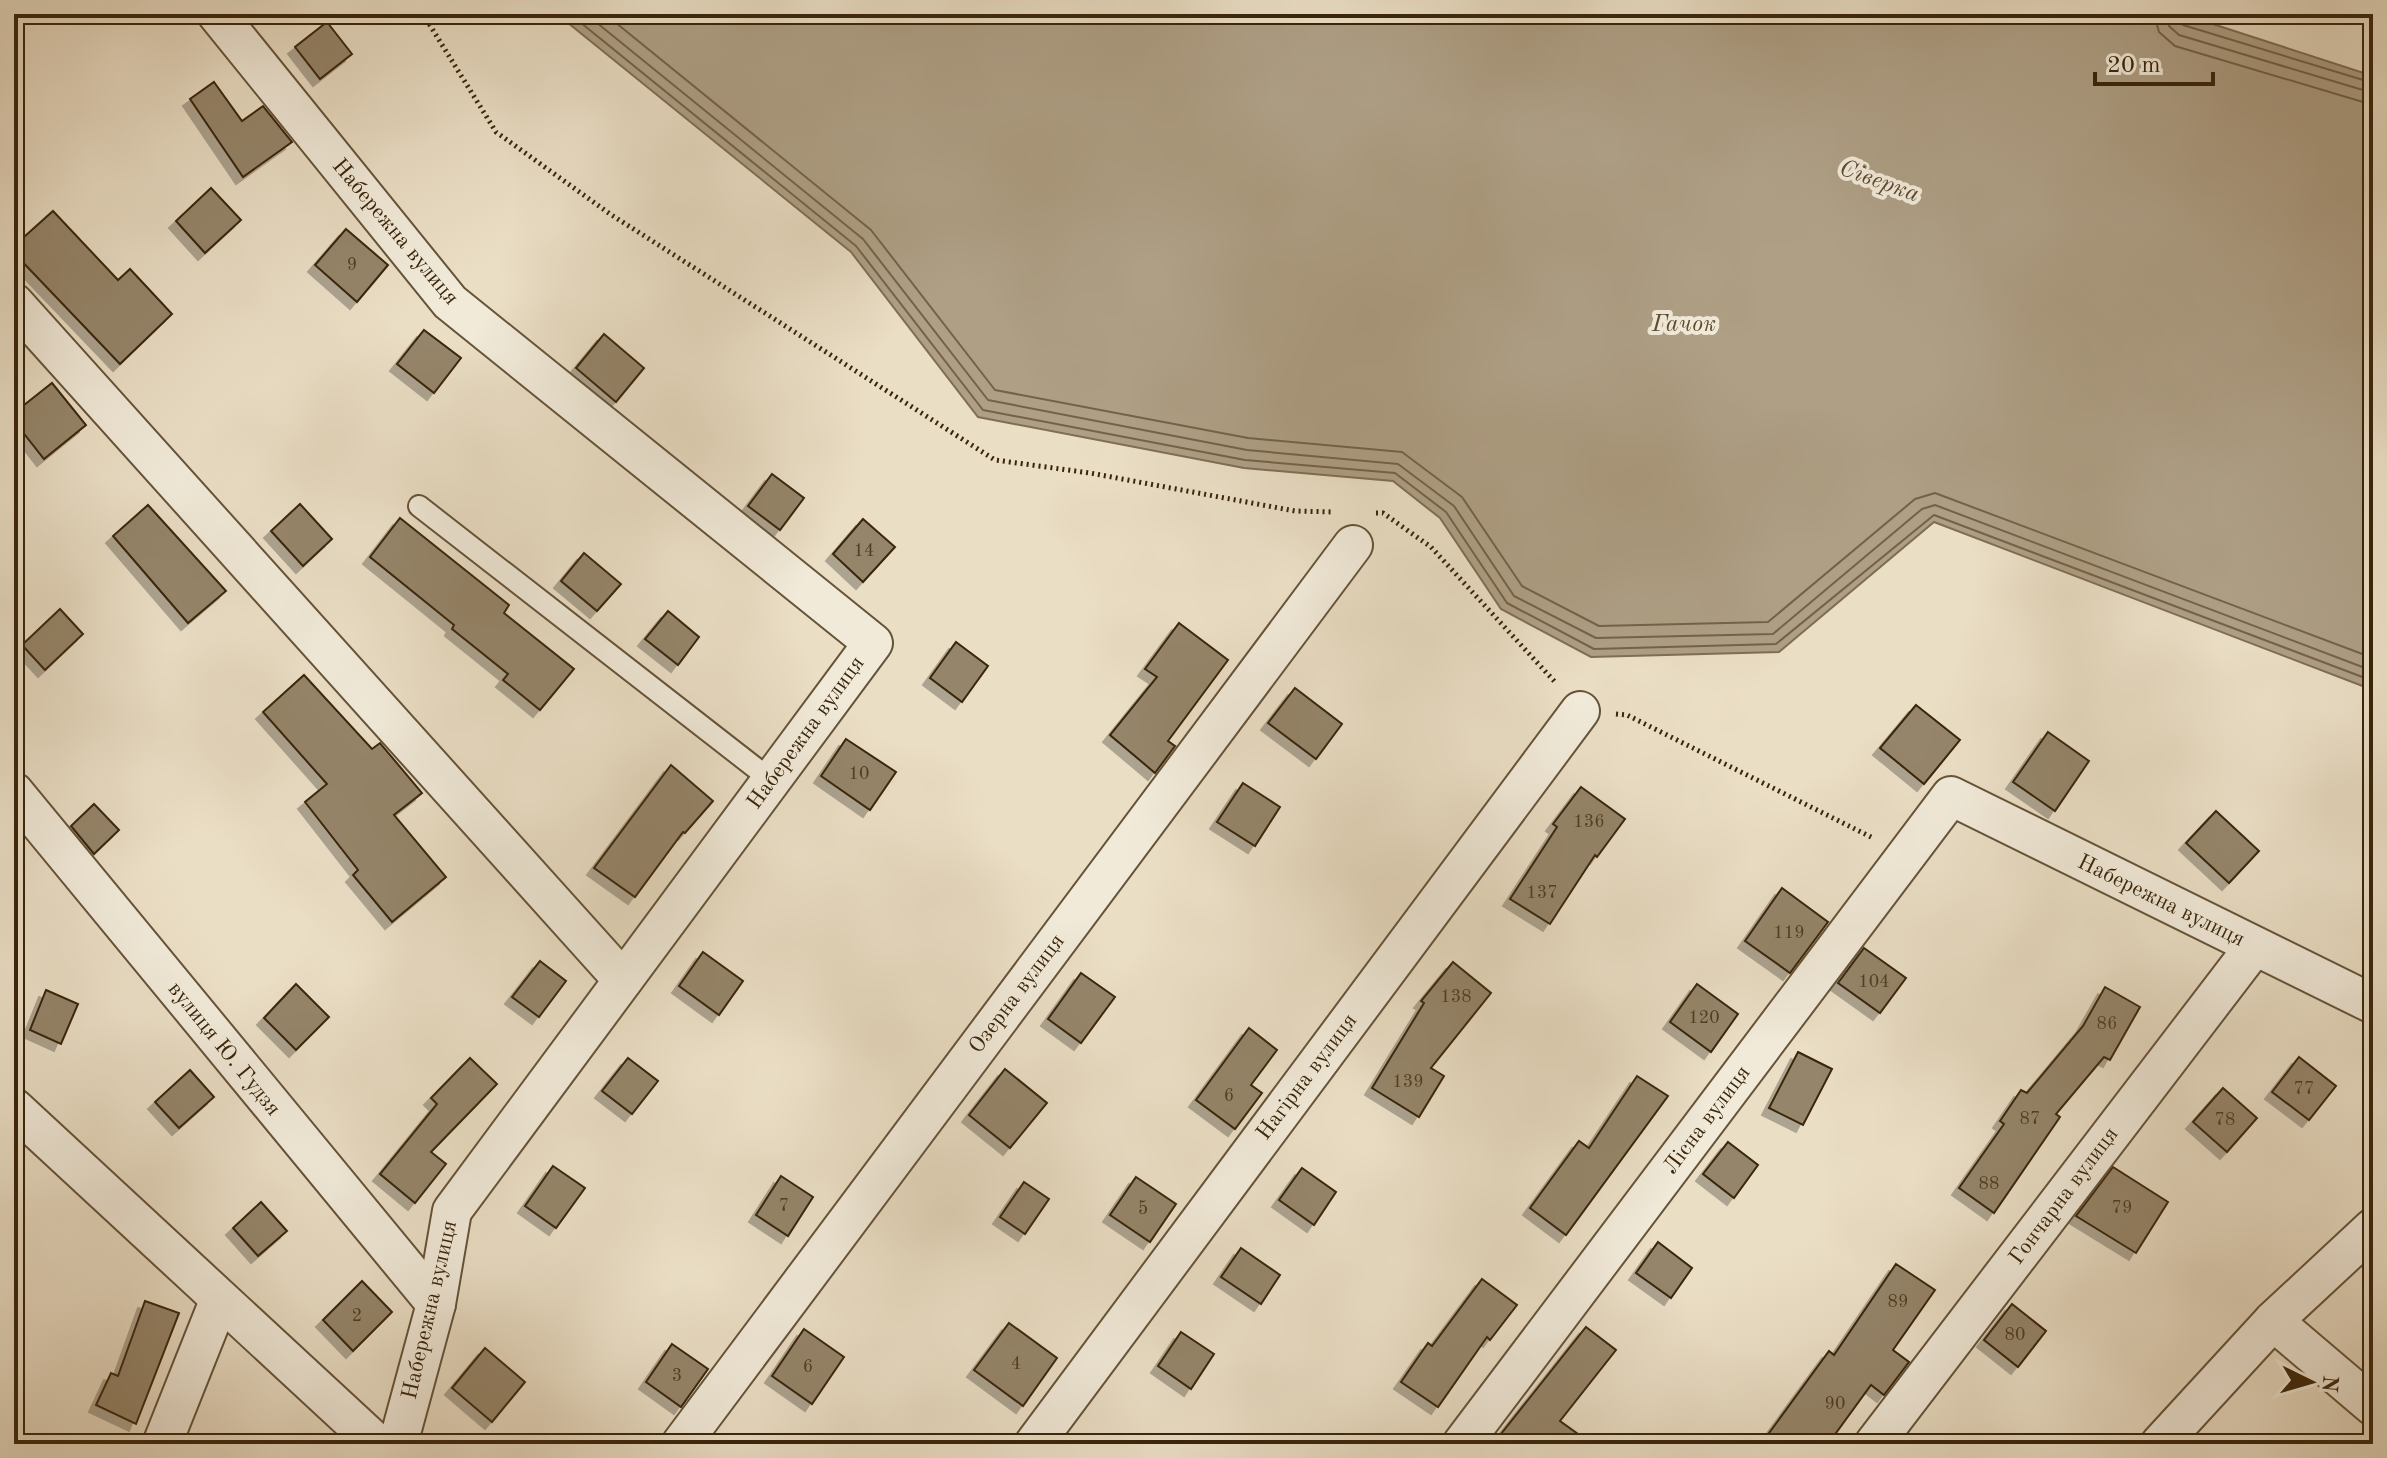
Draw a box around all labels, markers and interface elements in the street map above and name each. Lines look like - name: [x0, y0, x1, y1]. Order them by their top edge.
- scale bar: [2095, 36, 2213, 86]
- text: 20 m: [2107, 54, 2161, 78]
- street label: Набережна вулиця: [328, 155, 462, 309]
- water label: Сіверка: [1836, 157, 1922, 208]
- house number: 9: [347, 256, 357, 274]
- water label: Гачок: [1651, 313, 1716, 337]
- house number: 14: [854, 542, 874, 560]
- street label: Набережна вулиця: [743, 652, 869, 814]
- house number: 10: [849, 765, 869, 783]
- house number: 136: [1573, 813, 1605, 831]
- street label: Набережна вулиця: [2074, 851, 2248, 951]
- house number: 137: [1526, 884, 1558, 902]
- house number: 119: [1773, 924, 1805, 942]
- street label: Озерна вулиця: [965, 930, 1069, 1058]
- house number: 104: [1858, 973, 1890, 991]
- street label: вулиця Ю. Гудзя: [164, 978, 284, 1120]
- house number: 138: [1440, 988, 1472, 1006]
- house number: 120: [1688, 1009, 1720, 1027]
- street label: Нагірна вулиця: [1253, 1010, 1361, 1144]
- house number: 86: [2097, 1015, 2117, 1033]
- street label: Лісна вулиця: [1659, 1062, 1755, 1178]
- house number: 139: [1392, 1073, 1424, 1091]
- house number: 77: [2294, 1080, 2314, 1098]
- house number: 6: [1224, 1087, 1234, 1105]
- house number: 87: [2020, 1110, 2040, 1128]
- house number: 78: [2215, 1111, 2235, 1129]
- street label: Гончарна вулиця: [2005, 1123, 2123, 1269]
- house number: 88: [1979, 1175, 1999, 1193]
- house number: 7: [779, 1197, 789, 1215]
- house number: 79: [2112, 1199, 2132, 1217]
- house number: 5: [1138, 1200, 1148, 1218]
- street label: Набережна вулиця: [399, 1218, 461, 1402]
- house number: 89: [1888, 1293, 1908, 1311]
- house number: 2: [352, 1307, 362, 1325]
- house number: 80: [2005, 1326, 2025, 1344]
- north arrow: [2271, 1342, 2351, 1422]
- house number: 4: [1011, 1355, 1021, 1373]
- house number: 6: [803, 1358, 813, 1376]
- house number: 3: [672, 1367, 682, 1385]
- text: N: [2317, 1374, 2341, 1393]
- house number: 90: [1825, 1395, 1845, 1413]

